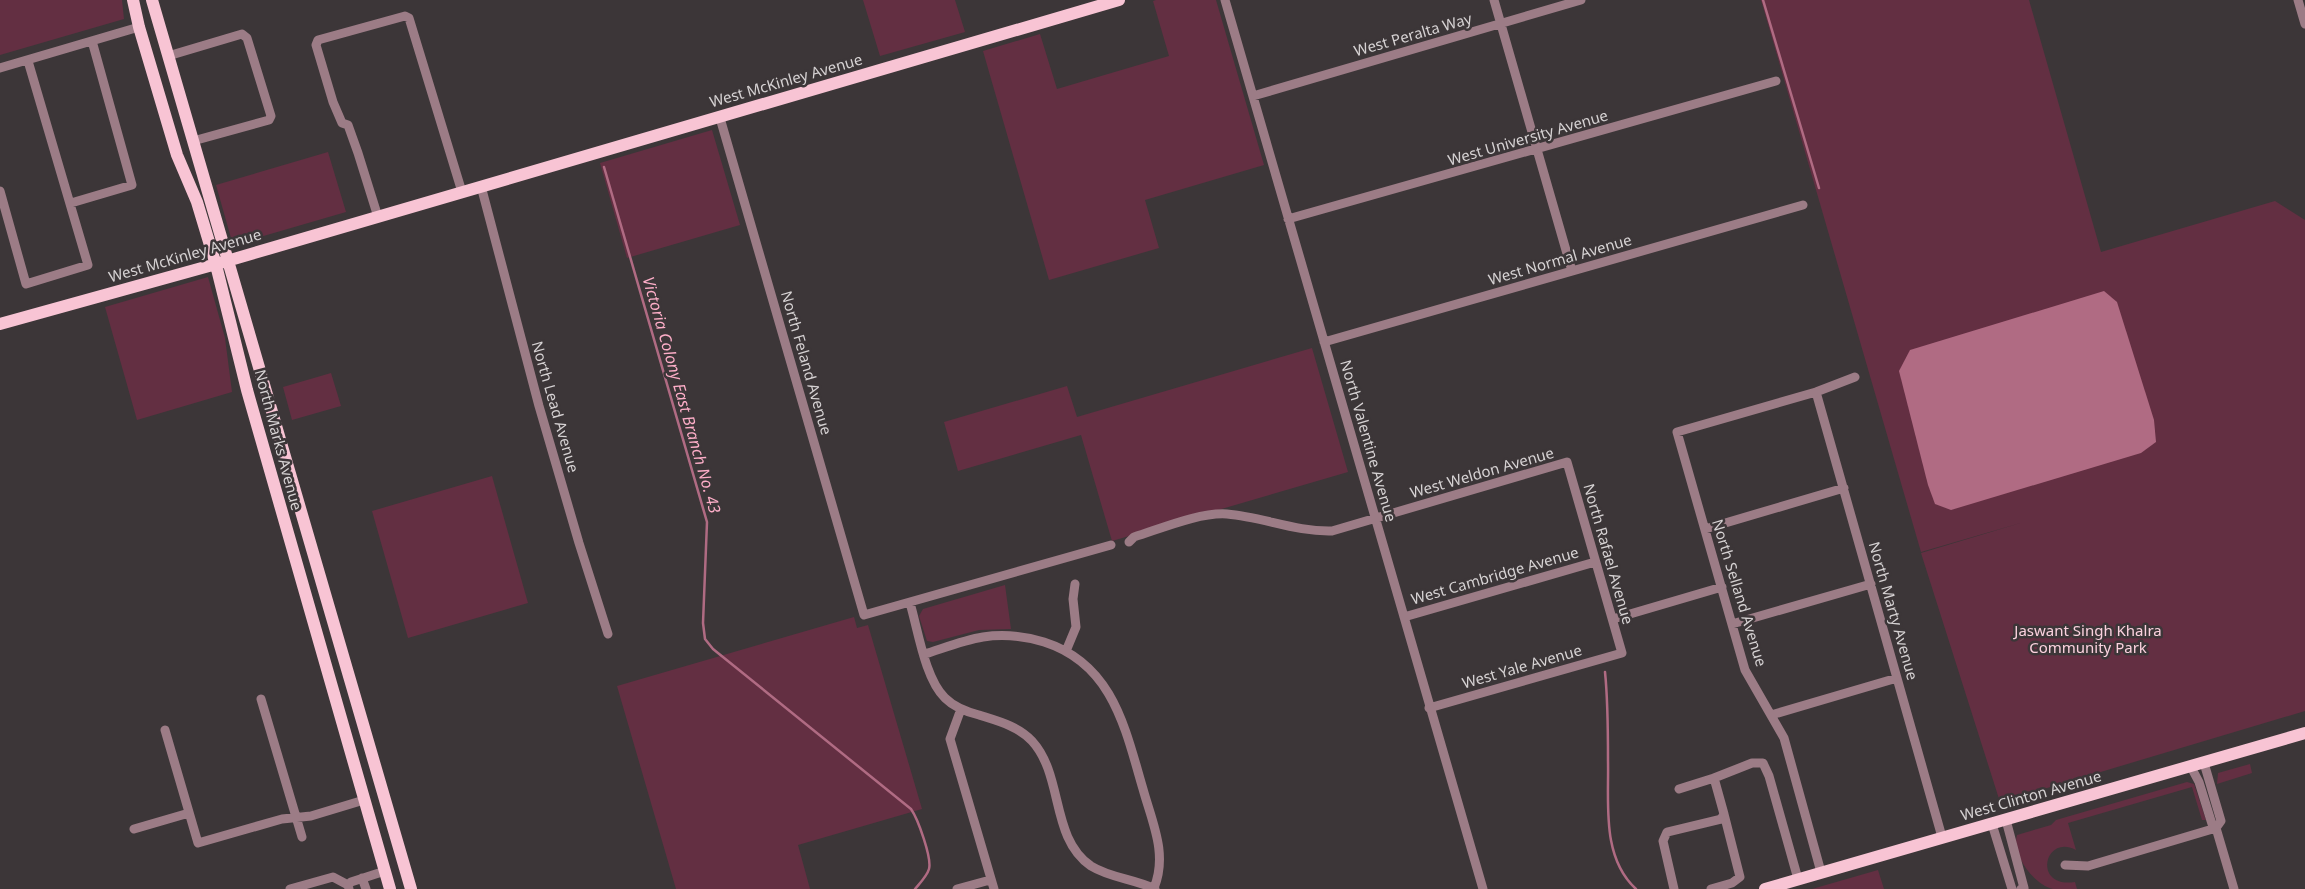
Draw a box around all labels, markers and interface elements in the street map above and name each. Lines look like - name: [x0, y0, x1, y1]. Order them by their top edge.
- street label: West Peralta Way: [1351, 8, 1474, 60]
- street label: West McKinley Avenue: [707, 49, 864, 111]
- street label: West University Avenue: [1445, 105, 1610, 169]
- street label: West McKinley Avenue: [106, 224, 263, 286]
- street label: West Normal Avenue: [1486, 229, 1634, 289]
- water label: Victoria Colony East Branch No. 43: [638, 274, 726, 516]
- street label: North Feland Avenue: [777, 288, 837, 437]
- street label: North Lead Avenue: [528, 339, 584, 475]
- street label: North Valentine Avenue: [1336, 357, 1402, 524]
- street label: North Marks Avenue: [251, 367, 307, 512]
- street label: West Weldon Avenue: [1407, 442, 1556, 502]
- street label: North Rafael Avenue: [1579, 481, 1639, 626]
- street label: North Selland Avenue: [1708, 517, 1772, 669]
- street label: North Marty Avenue: [1865, 539, 1923, 682]
- street label: West Cambridge Avenue: [1409, 542, 1581, 609]
- park label: Jaswant Singh Khalra Community Park: [2012, 620, 2162, 657]
- street label: West Yale Avenue: [1460, 639, 1584, 693]
- street label: West Clinton Avenue: [1958, 765, 2103, 825]

